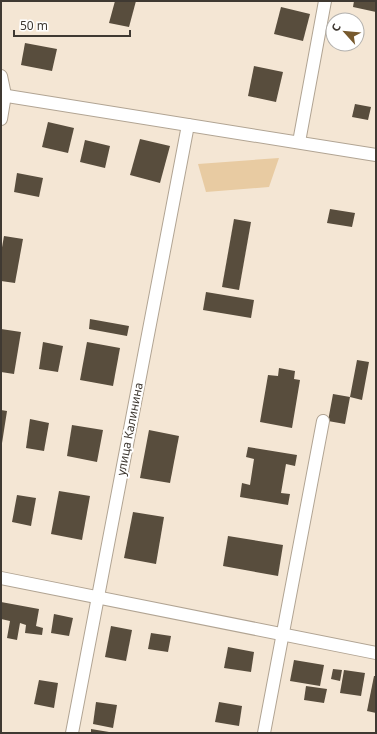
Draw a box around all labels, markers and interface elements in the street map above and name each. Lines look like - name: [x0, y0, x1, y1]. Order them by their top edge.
- scale bar: [14, 12, 130, 38]
- north arrow: [325, 12, 365, 52]
- text: 50 m: [20, 17, 48, 34]
- text: С: [327, 21, 344, 34]
- street label: улица Калинина: [112, 381, 147, 477]

